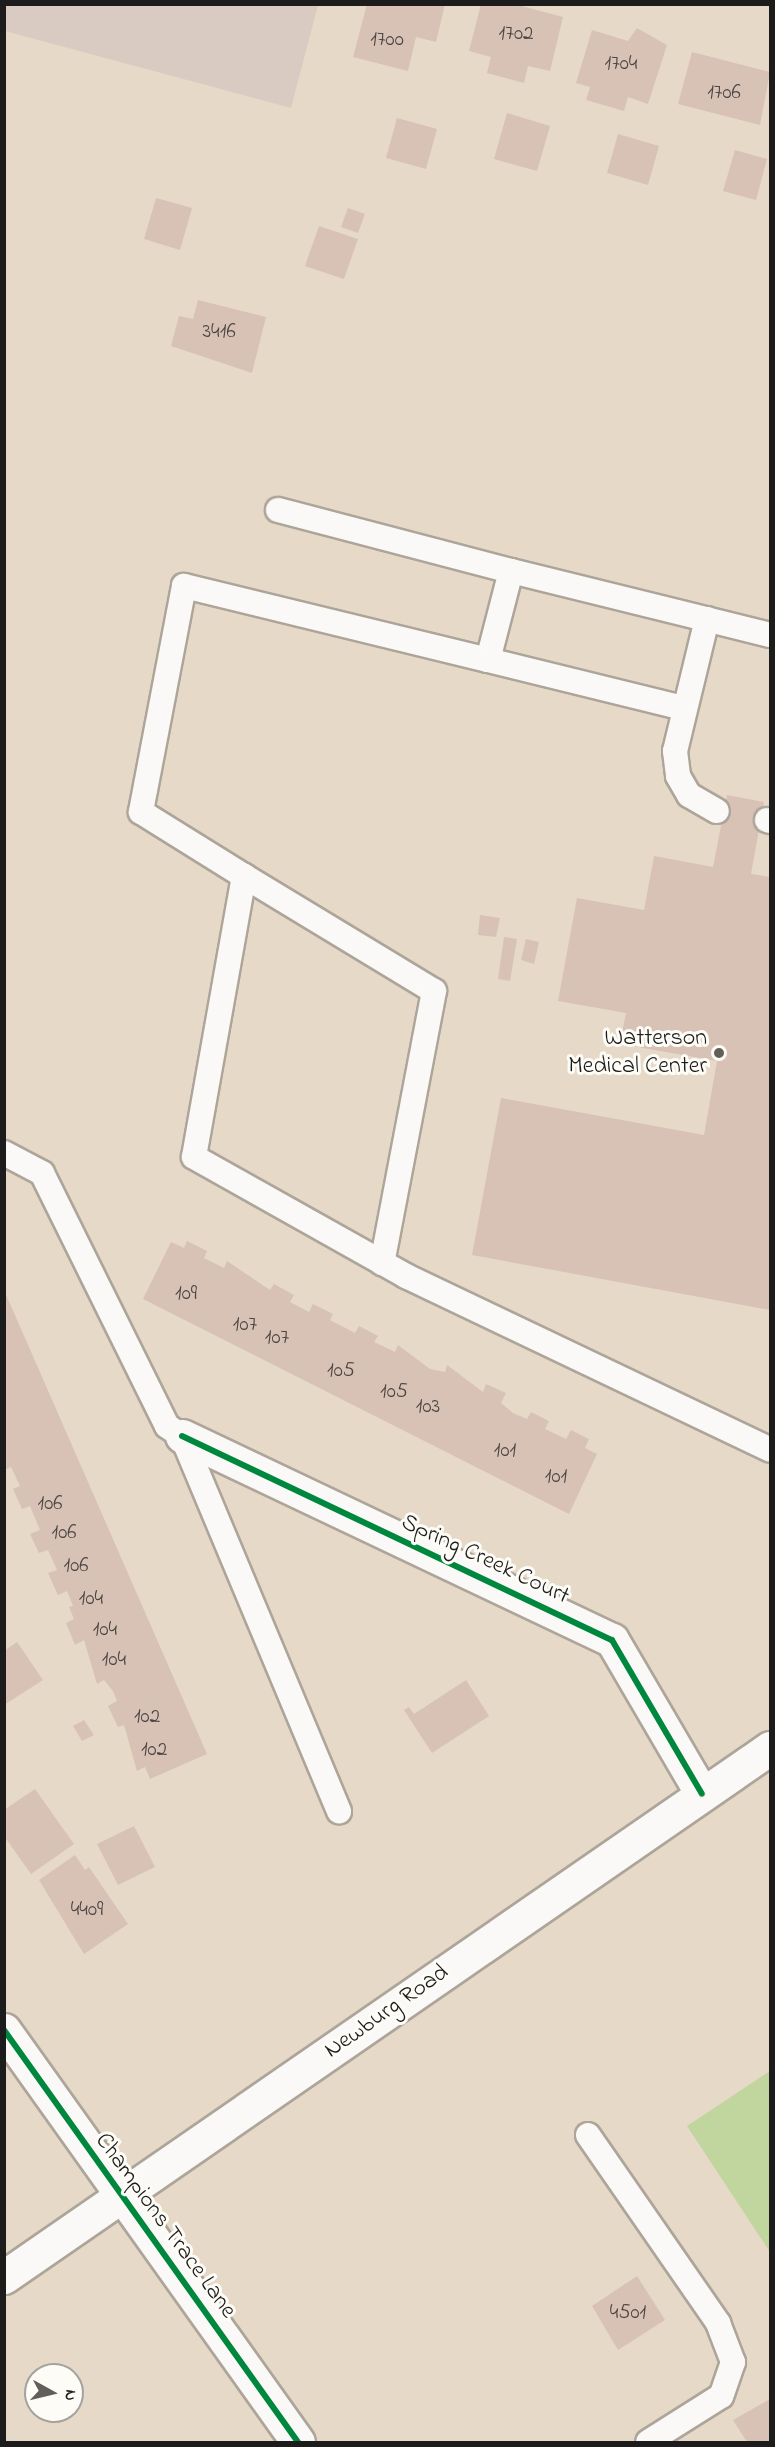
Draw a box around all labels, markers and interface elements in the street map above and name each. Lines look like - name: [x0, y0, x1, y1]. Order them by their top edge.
- house number: 1702: [499, 21, 533, 47]
- house number: 1700: [370, 27, 404, 53]
- house number: 1704: [604, 51, 638, 77]
- house number: 1706: [707, 80, 741, 106]
- house number: 3416: [202, 319, 236, 345]
- place label: Watterson Medical Center: [568, 1025, 707, 1081]
- marker: Watterson Medical Center: [712, 1046, 726, 1060]
- house number: 109: [175, 1281, 197, 1307]
- house number: 107: [233, 1312, 257, 1338]
- house number: 107: [265, 1325, 289, 1351]
- house number: 105: [327, 1358, 355, 1384]
- house number: 105: [380, 1379, 408, 1405]
- house number: 103: [416, 1394, 440, 1420]
- house number: 101: [494, 1438, 516, 1464]
- house number: 101: [545, 1464, 567, 1490]
- house number: 106: [38, 1491, 62, 1517]
- street label: Spring Creek Court: [396, 1508, 574, 1612]
- house number: 106: [52, 1520, 76, 1546]
- house number: 106: [64, 1553, 88, 1579]
- house number: 104: [79, 1586, 103, 1612]
- house number: 104: [93, 1617, 117, 1643]
- house number: 104: [102, 1647, 126, 1673]
- house number: 102: [134, 1704, 160, 1730]
- house number: 102: [141, 1737, 167, 1763]
- house number: 4409: [71, 1897, 103, 1923]
- street label: Newburg Road: [319, 1959, 455, 2065]
- street label: Champions Trace Lane: [88, 2128, 242, 2324]
- house number: 4501: [610, 2300, 646, 2326]
- north arrow: [24, 2363, 84, 2423]
- text: N: [57, 2388, 82, 2402]

